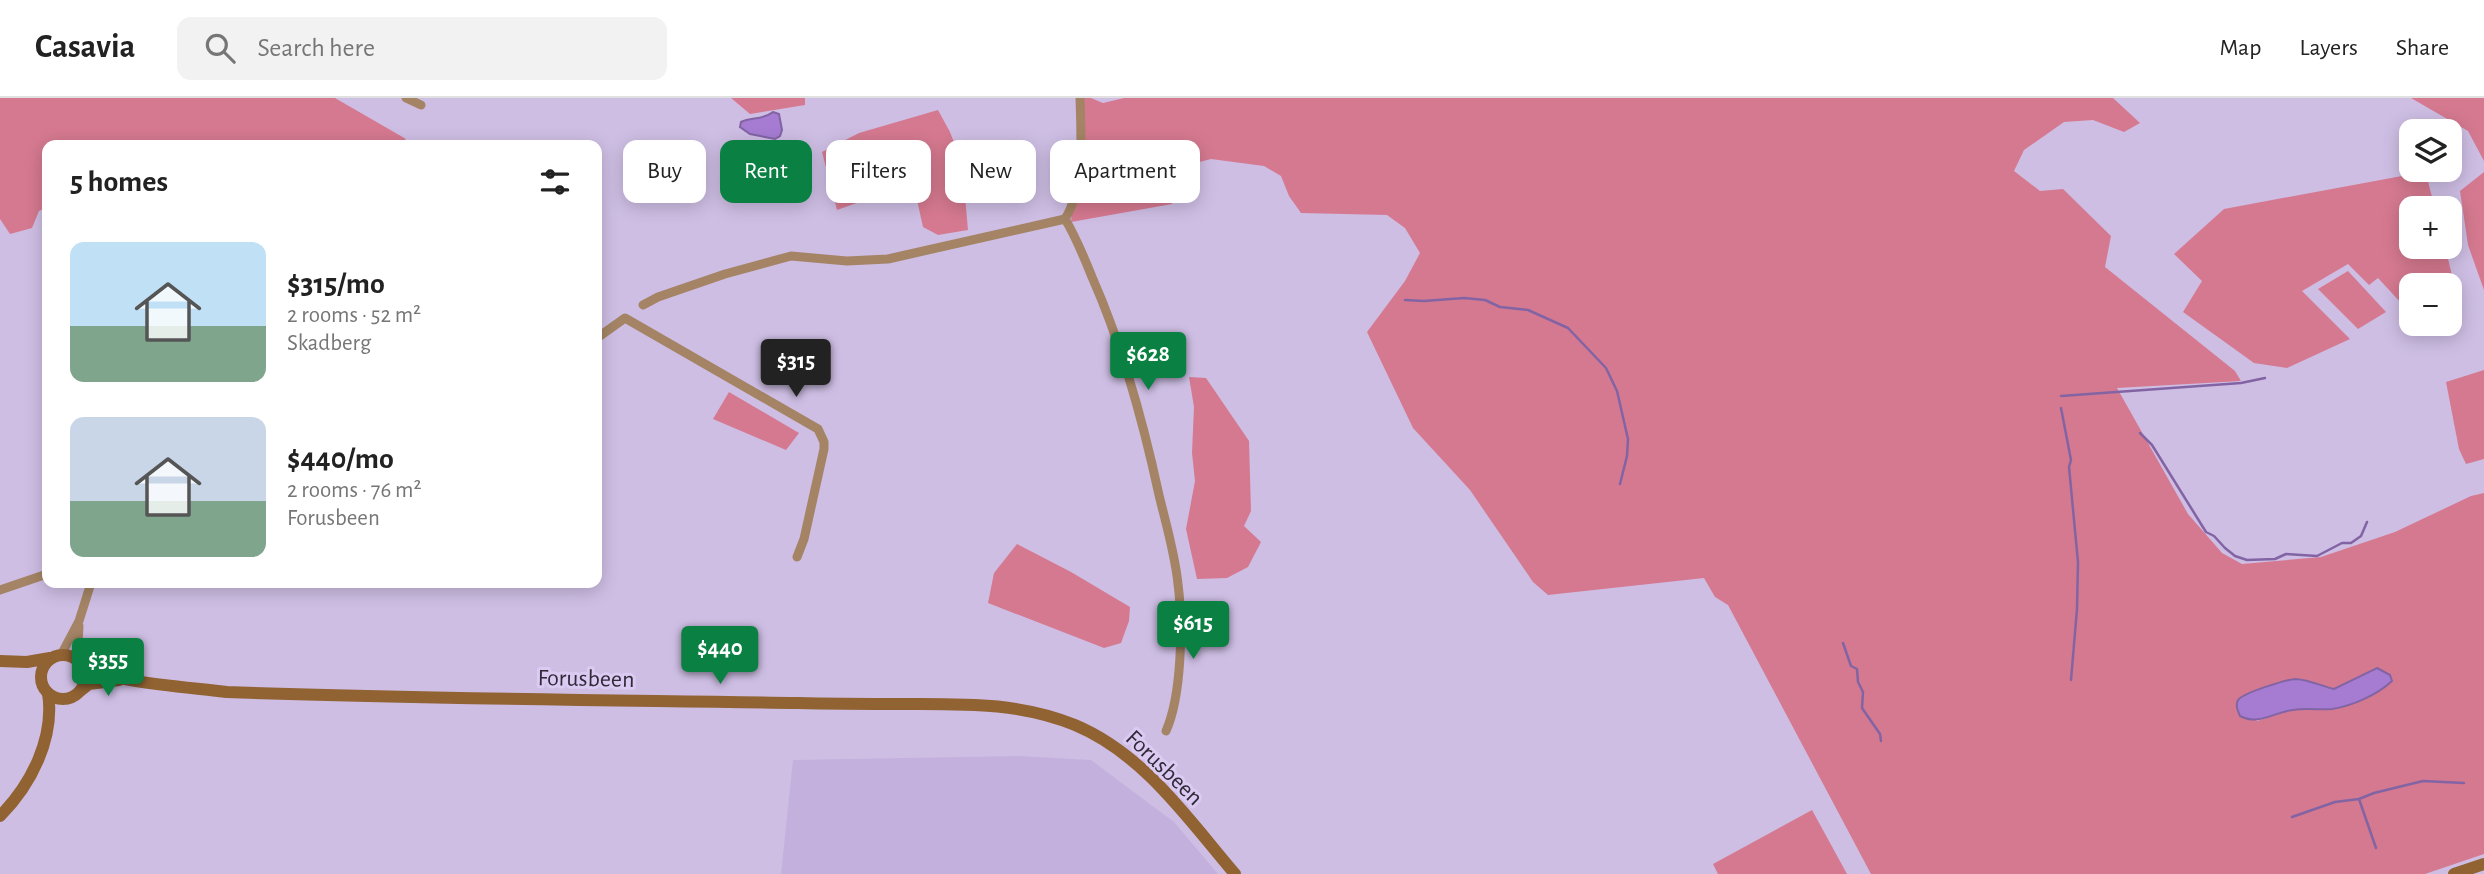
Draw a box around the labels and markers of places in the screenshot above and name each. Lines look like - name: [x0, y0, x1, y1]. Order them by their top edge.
- pin: $628: [1107, 332, 1189, 392]
- pin: $315: [755, 340, 837, 399]
- pin: $615: [1152, 602, 1234, 661]
- pin: $440: [679, 626, 761, 686]
- pin: $355: [67, 638, 149, 698]

